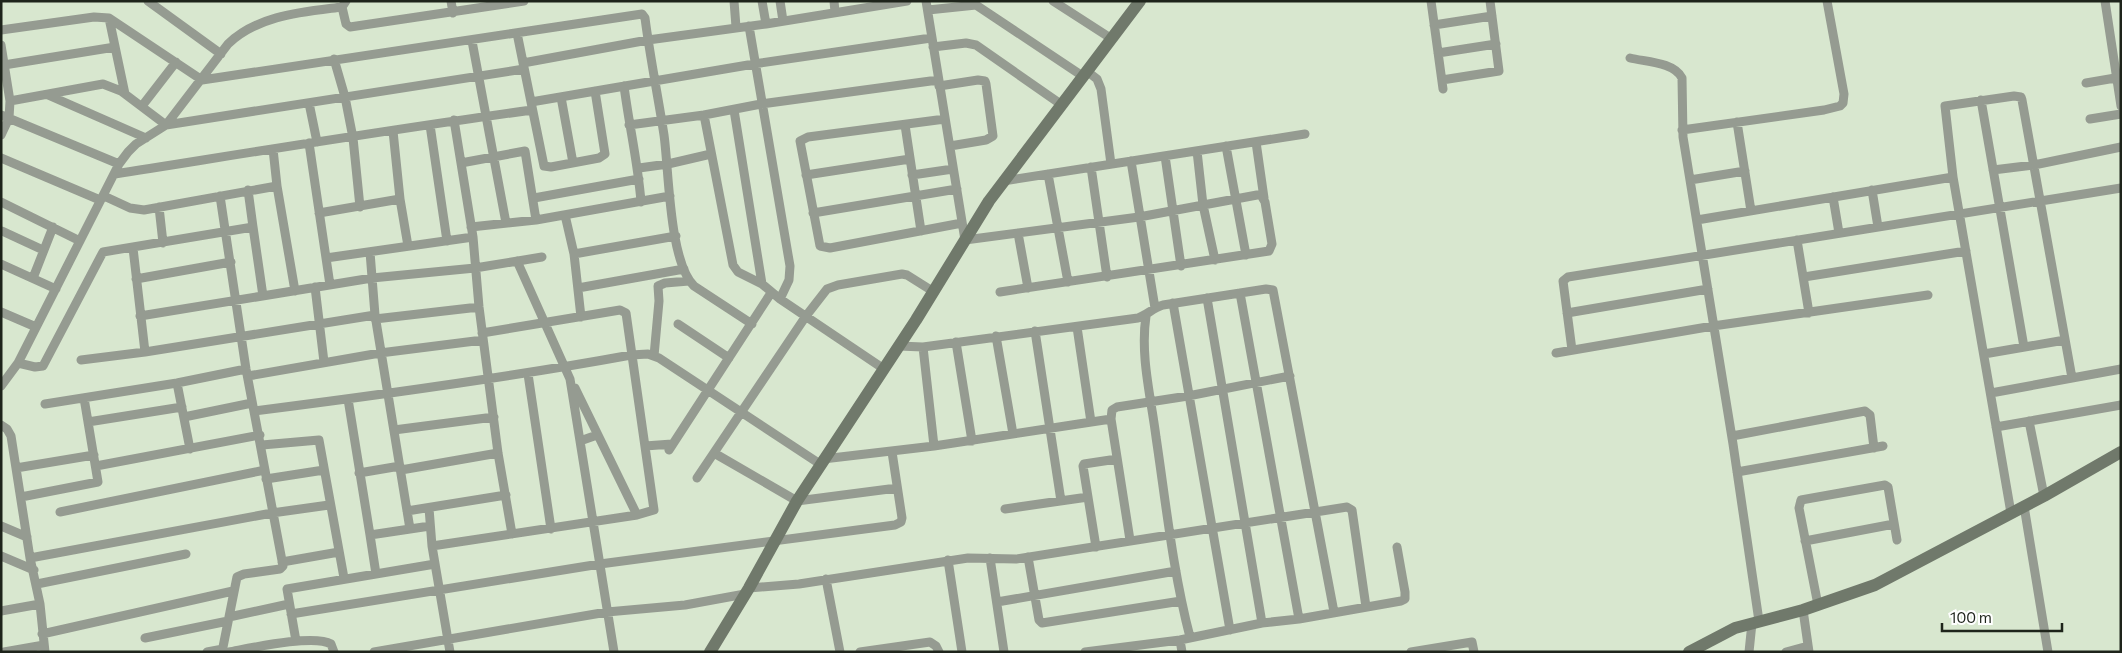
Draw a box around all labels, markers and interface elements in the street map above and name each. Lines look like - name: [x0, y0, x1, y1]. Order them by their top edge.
- scale bar: [1942, 600, 2062, 632]
- text: 100 m: [1950, 608, 1992, 626]

